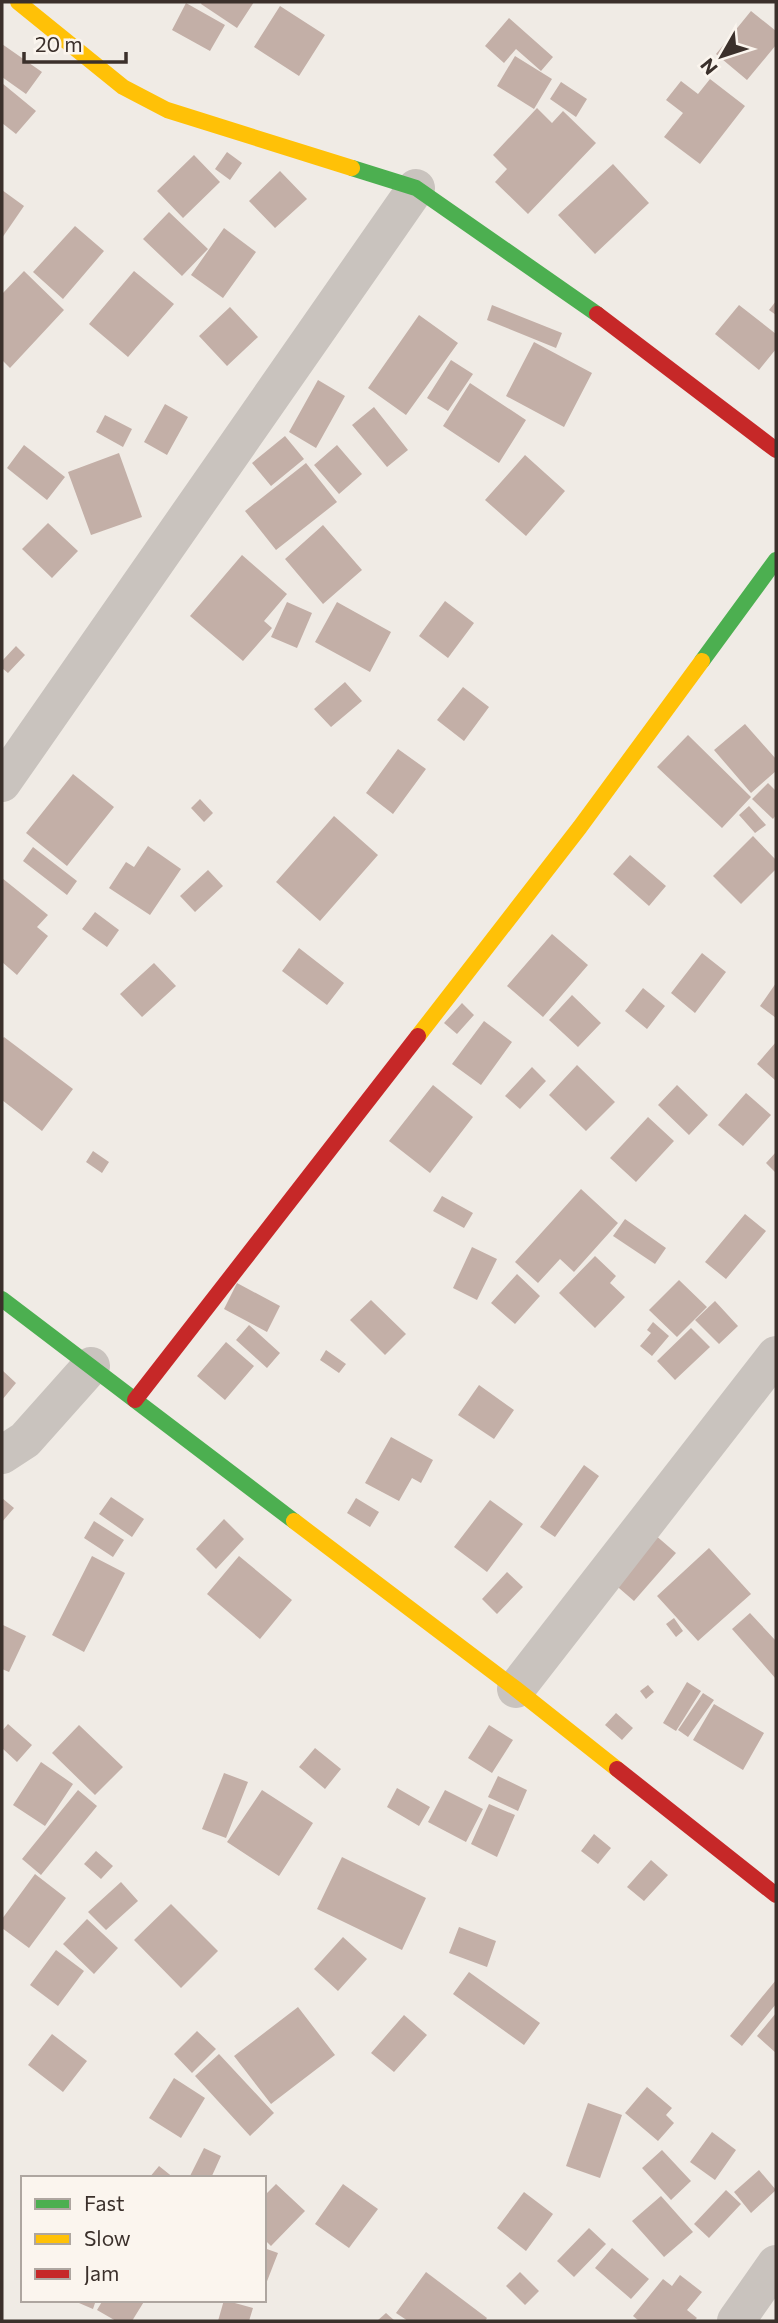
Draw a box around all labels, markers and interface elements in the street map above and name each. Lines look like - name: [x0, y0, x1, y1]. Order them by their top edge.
- scale bar: [24, 21, 126, 65]
- north arrow: [687, 21, 757, 91]
- text: 20 m: [35, 31, 83, 56]
- text: N: [695, 54, 722, 80]
- legend: [21, 2176, 266, 2302]
- text: Fast: [84, 2190, 125, 2215]
- text: Slow: [84, 2225, 131, 2250]
- text: Jam: [84, 2260, 119, 2285]

